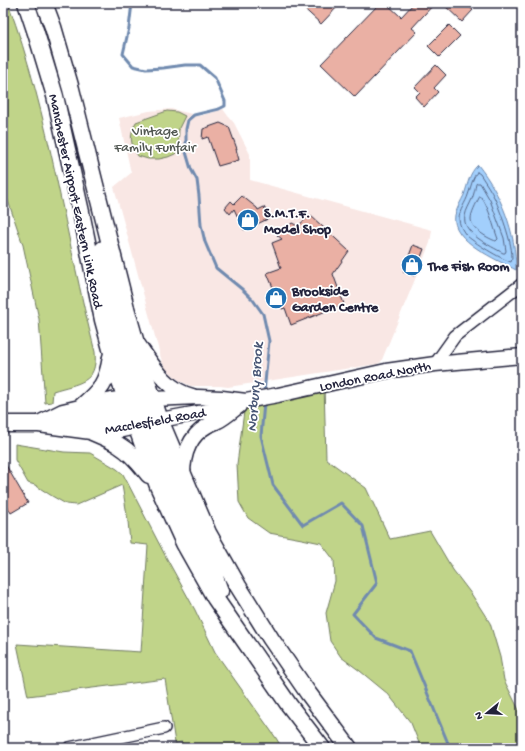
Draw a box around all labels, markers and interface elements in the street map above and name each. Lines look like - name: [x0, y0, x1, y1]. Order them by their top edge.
- street label: Manchester Airport Eastern Link Road: [43, 93, 106, 312]
- park label: Vintage Family Funfair: [113, 124, 197, 157]
- place label: S.M.T.F. Model Shop: [264, 206, 331, 239]
- shop icon: S.M.T.F. Model Shop: [235, 207, 261, 233]
- shop icon: The Fish Room: [399, 252, 425, 278]
- place label: The Fish Room: [427, 259, 510, 276]
- place label: Brookside Garden Centre: [291, 284, 379, 317]
- shop icon: Brookside Garden Centre: [263, 285, 289, 311]
- water label: Norbury Brook: [244, 341, 268, 432]
- street label: London Road North: [318, 358, 433, 397]
- street label: Macclesfield Road: [104, 405, 209, 440]
- north arrow: [467, 693, 507, 733]
- text: N: [473, 710, 486, 721]

